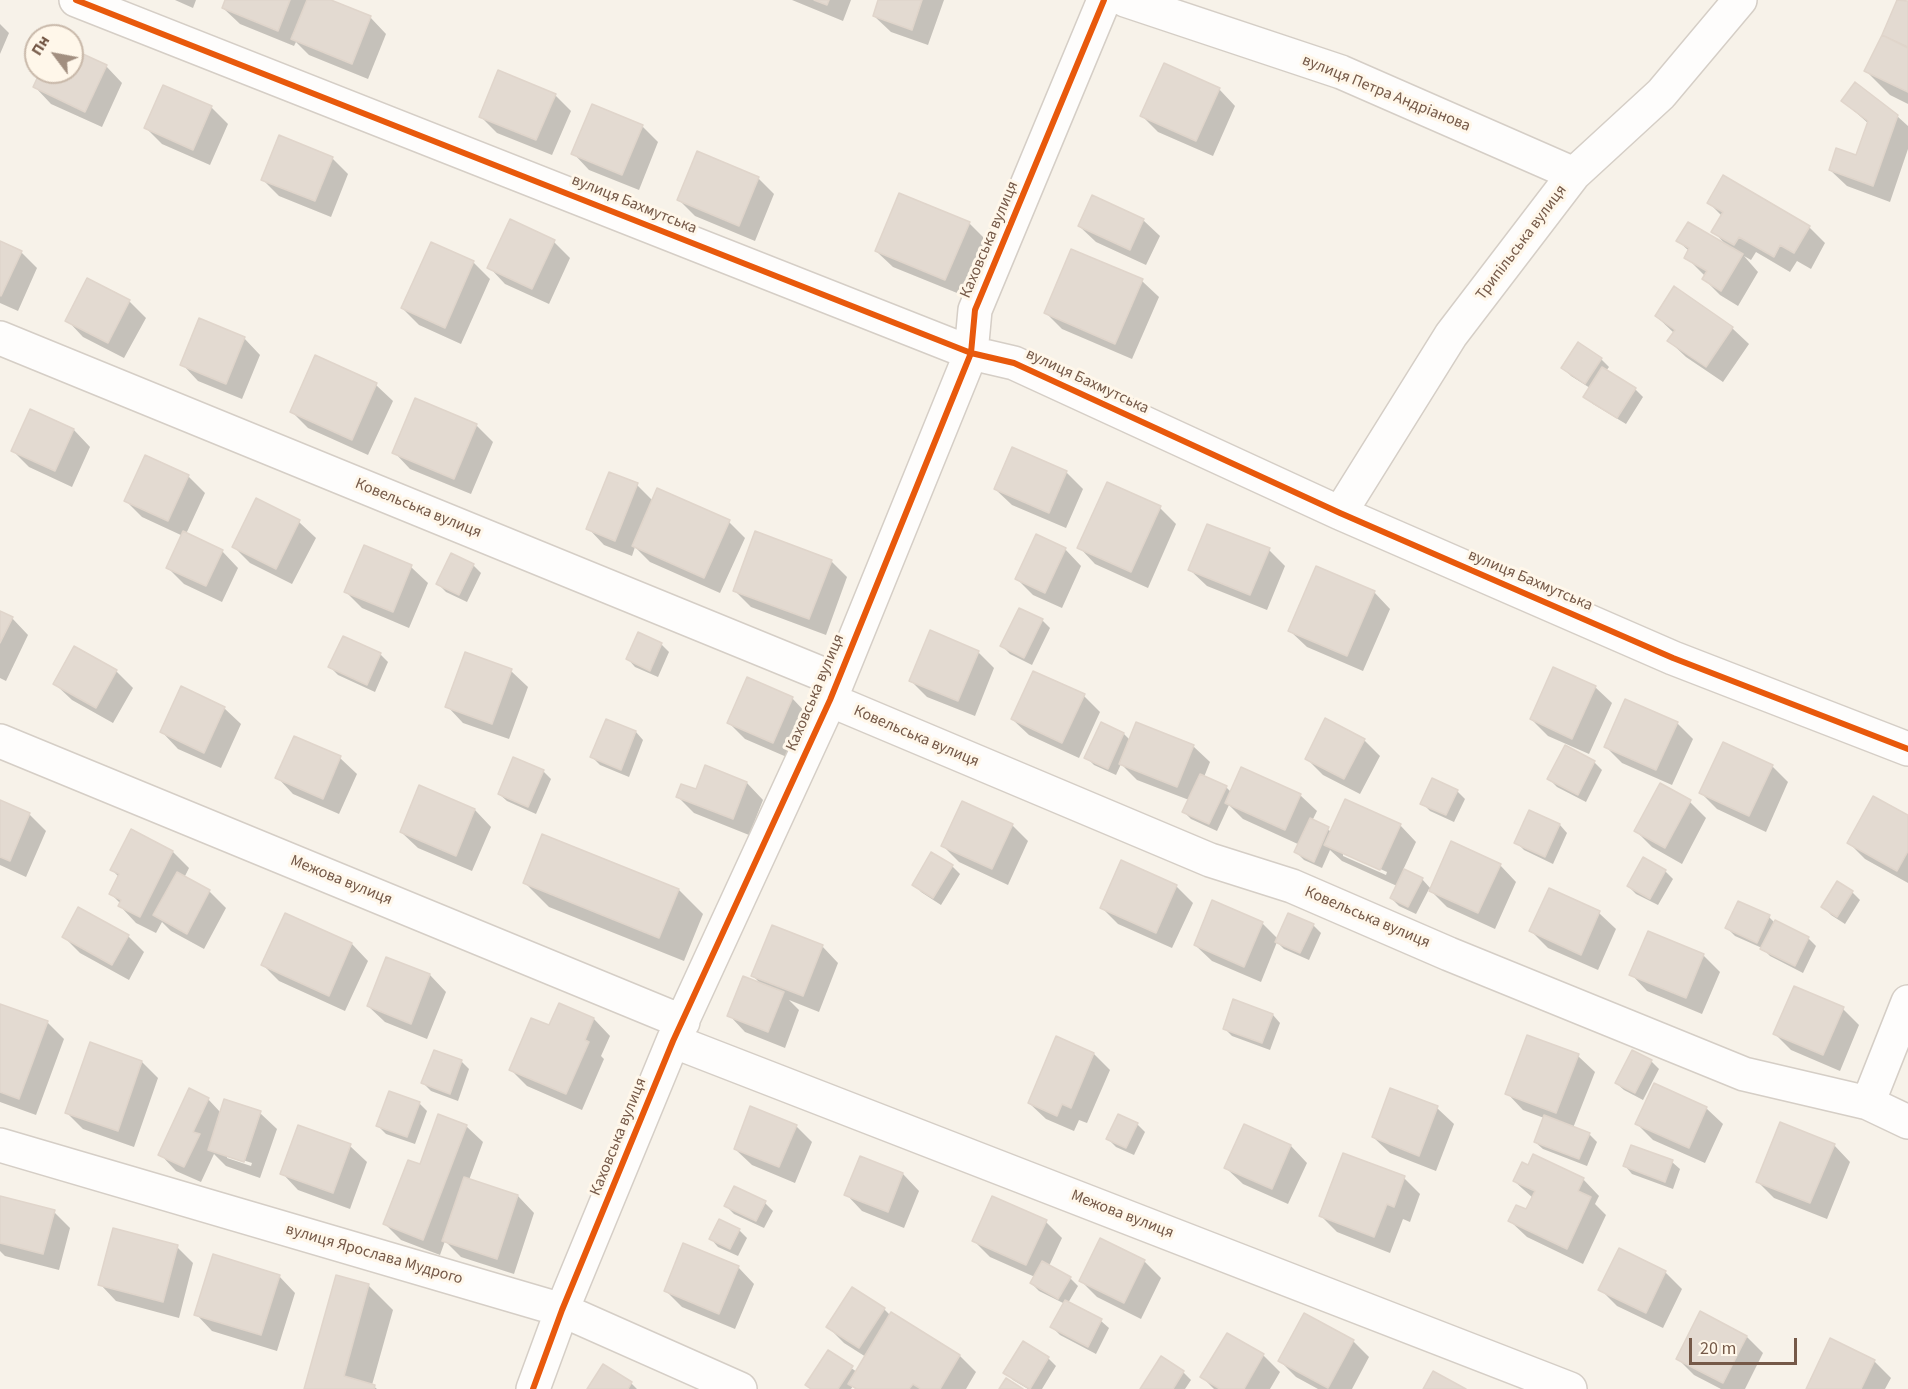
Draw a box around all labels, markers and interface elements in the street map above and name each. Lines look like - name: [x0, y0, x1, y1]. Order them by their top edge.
- north arrow: [24, 24, 84, 84]
- text: Пн: [26, 31, 55, 60]
- street label: вулиця Петра Андріанова: [1299, 51, 1473, 137]
- street label: вулиця Бахмутська: [569, 171, 699, 239]
- street label: Каховська вулиця: [957, 179, 1023, 301]
- street label: Трипільська вулиця: [1472, 182, 1572, 304]
- street label: вулиця Бахмутська: [1022, 345, 1152, 419]
- street label: Ковельська вулиця: [352, 475, 484, 543]
- street label: вулиця Бахмутська: [1465, 546, 1595, 616]
- street label: Каховська вулиця: [783, 632, 849, 754]
- street label: Ковельська вулиця: [850, 702, 982, 772]
- street label: Межова вулиця: [287, 852, 395, 910]
- street label: Ковельська вулиця: [1301, 883, 1433, 953]
- street label: Каховська вулиця: [587, 1075, 651, 1199]
- street label: Межова вулиця: [1068, 1187, 1176, 1243]
- street label: вулиця Ярослава Мудрого: [283, 1220, 465, 1290]
- scale bar: [1692, 1326, 1800, 1364]
- text: 20 m: [1700, 1336, 1736, 1361]

